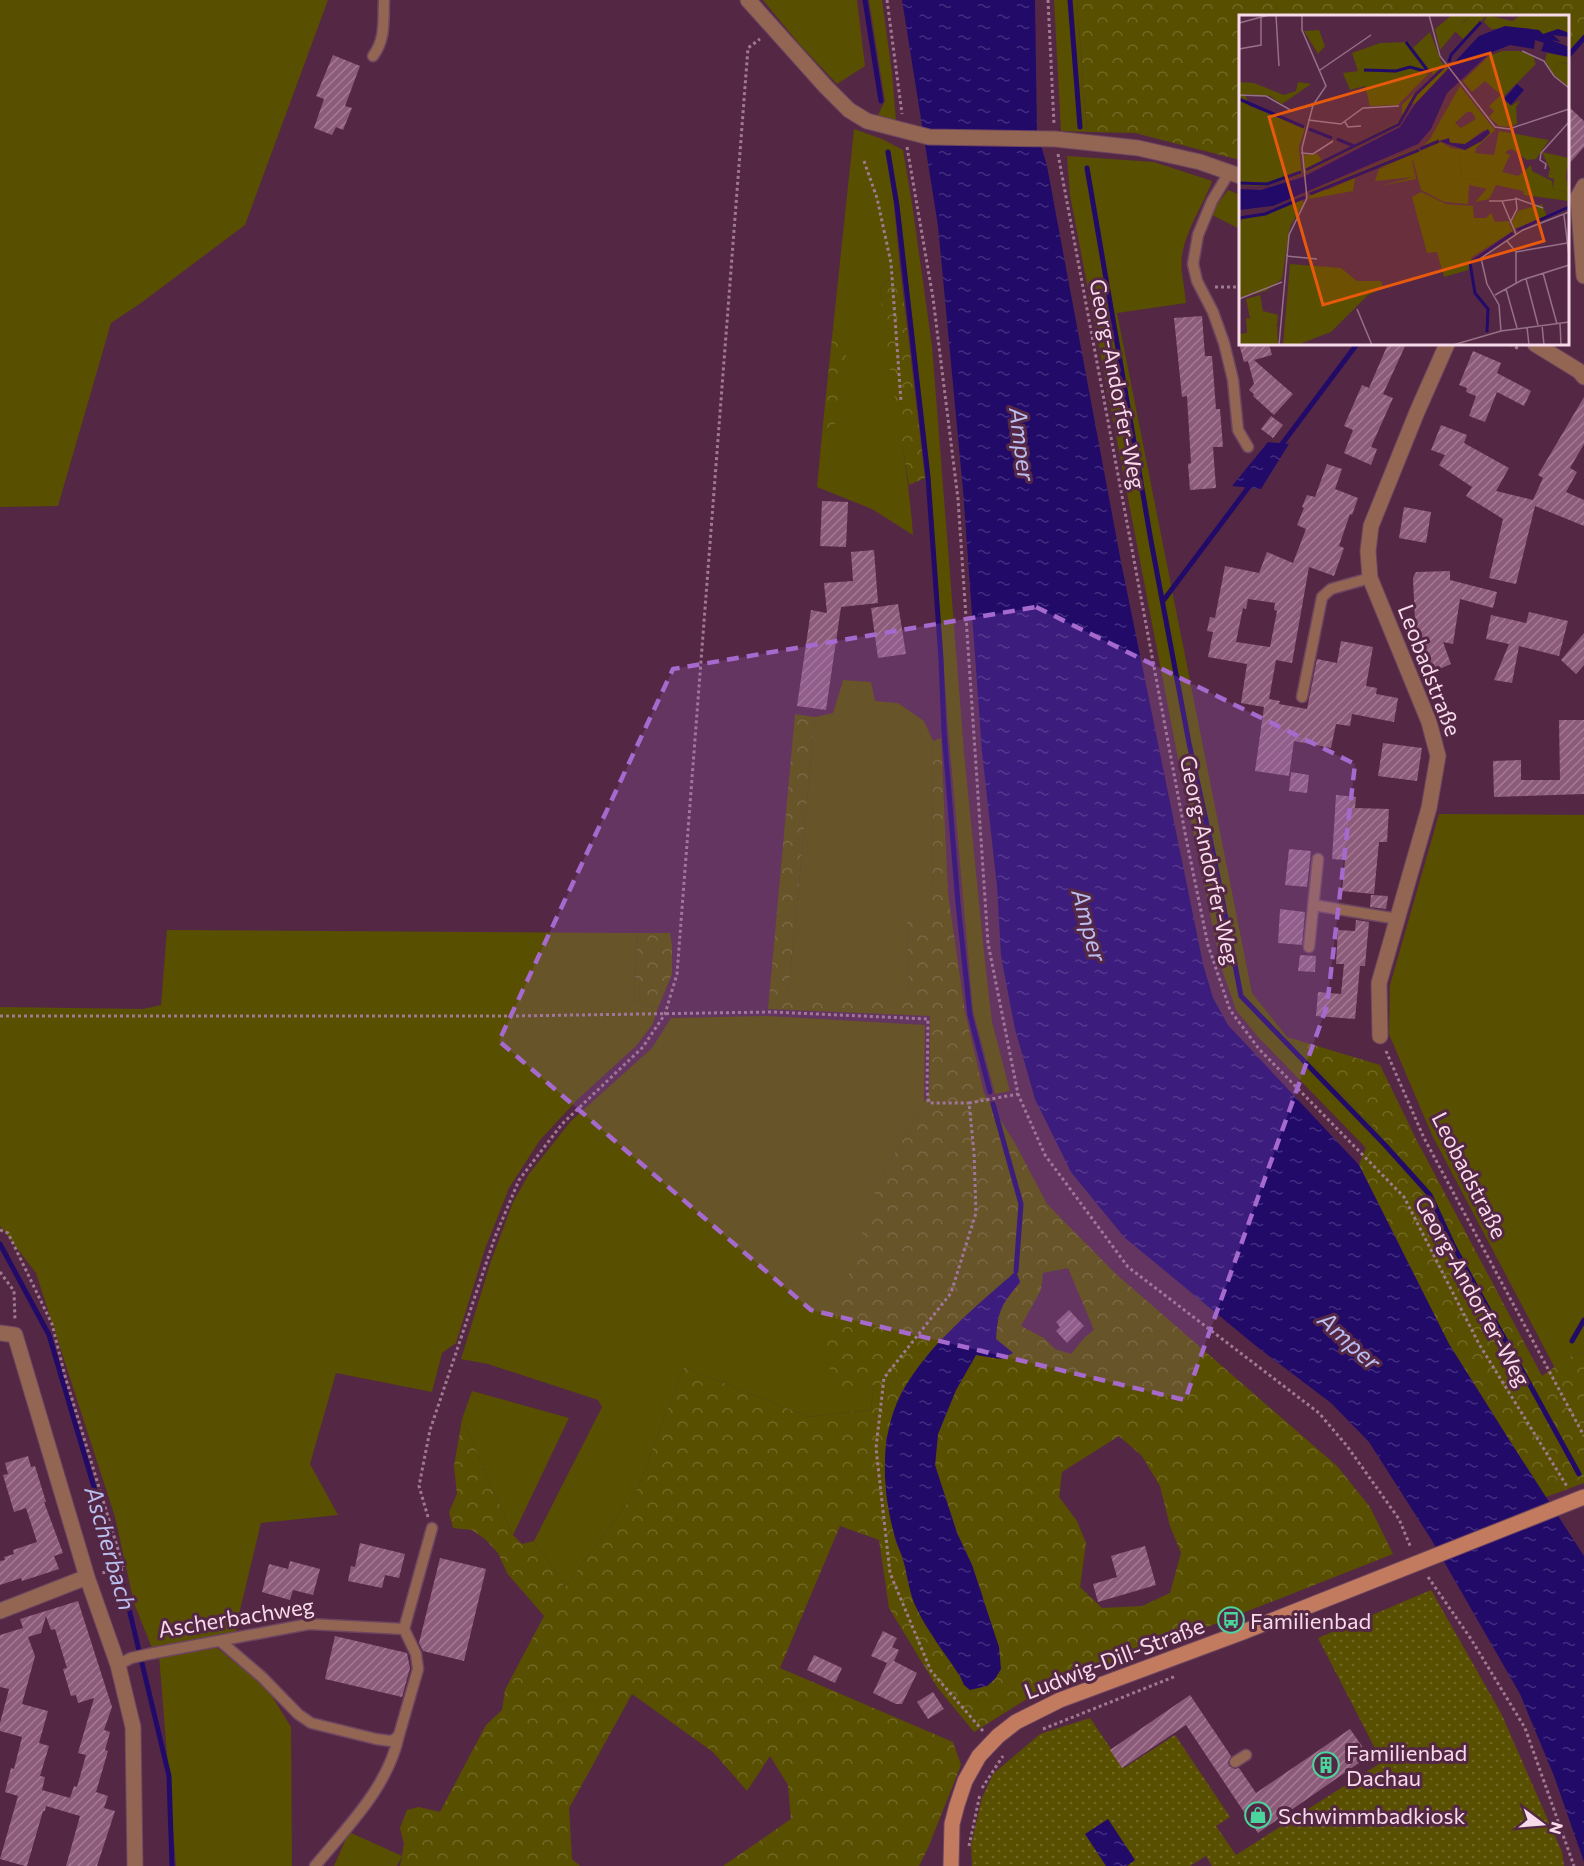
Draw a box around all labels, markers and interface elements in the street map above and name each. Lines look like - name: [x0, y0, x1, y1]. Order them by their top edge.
- inset map: [1239, 15, 1569, 345]
- street label: Georg-Andorfer-Weg: [1084, 277, 1152, 491]
- water label: Amper: [1004, 405, 1042, 484]
- street label: Leobadstraße: [1393, 600, 1467, 740]
- street label: Georg-Andorfer-Weg: [1175, 753, 1245, 967]
- water label: Amper: [1066, 885, 1114, 966]
- street label: Leobadstraße: [1427, 1107, 1513, 1243]
- street label: Georg-Andorfer-Weg: [1409, 1191, 1537, 1391]
- water label: Amper: [1312, 1304, 1388, 1376]
- water label: Ascherbach: [79, 1482, 143, 1613]
- street label: Ascherbachweg: [156, 1591, 316, 1643]
- bus stop icon: Familienbad: [1216, 1605, 1246, 1635]
- place label: Familienbad: [1250, 1607, 1371, 1634]
- street label: Ludwig-Dill-Straße: [1020, 1611, 1208, 1705]
- place label: Familienbad Dachau: [1346, 1739, 1467, 1791]
- building icon: Familienbad Dachau: [1311, 1750, 1341, 1780]
- north arrow: [1512, 1794, 1572, 1854]
- shop icon: Schwimmbadkiosk: [1243, 1800, 1273, 1830]
- place label: Schwimmbadkiosk: [1278, 1802, 1466, 1829]
- text: N: [1546, 1820, 1568, 1837]

